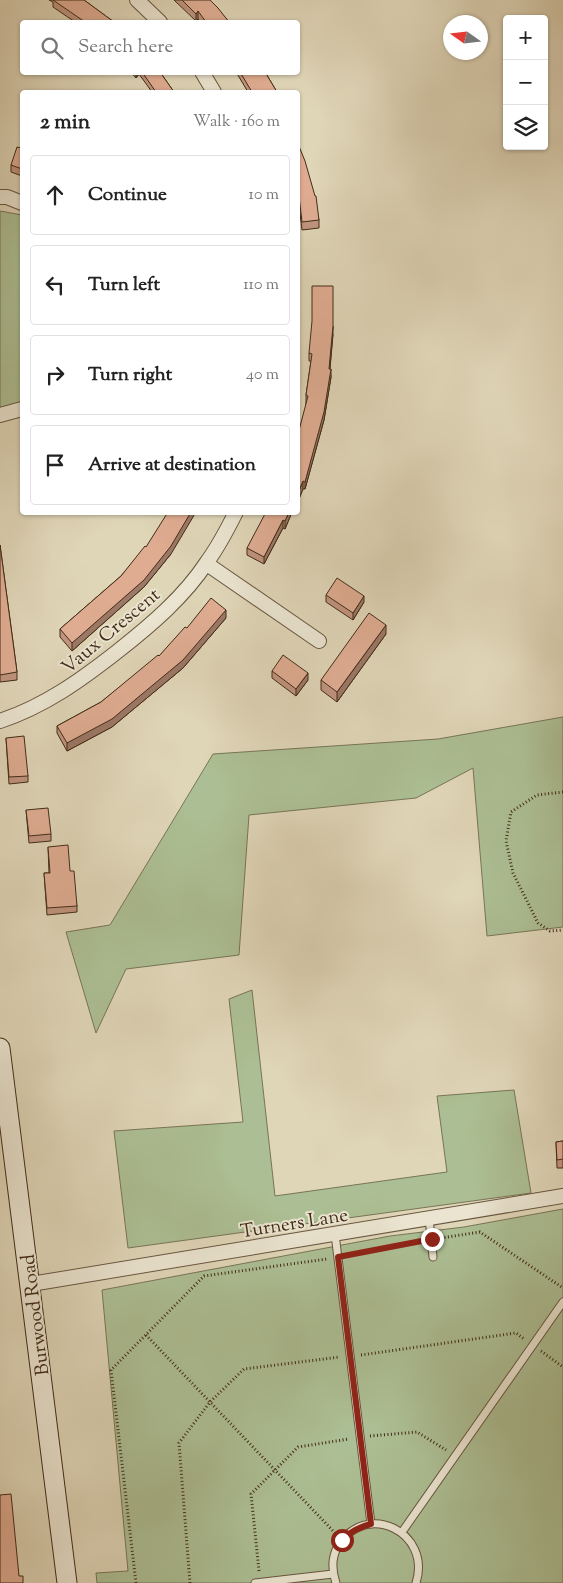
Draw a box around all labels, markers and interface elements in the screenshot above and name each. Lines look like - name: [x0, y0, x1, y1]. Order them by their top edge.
- north arrow: [443, 15, 488, 60]
- map controls: [503, 15, 548, 150]
- button: +: [503, 15, 548, 60]
- search box: [20, 20, 300, 75]
- icon: search: [38, 34, 66, 62]
- text: Search here: [78, 34, 173, 61]
- button: −: [503, 60, 548, 105]
- button: layers: [503, 105, 548, 150]
- text: 2 min: [40, 108, 90, 138]
- text: Walk · 160 m: [193, 111, 280, 134]
- icon: ahead: [41, 181, 69, 209]
- text: Continue: [88, 182, 167, 209]
- text: 10 m: [249, 184, 279, 207]
- icon: left: [41, 271, 69, 299]
- text: Turn left: [88, 272, 160, 299]
- text: 110 m: [243, 274, 279, 297]
- icon: right: [41, 361, 69, 389]
- text: Turn right: [88, 362, 172, 389]
- text: 40 m: [246, 364, 279, 387]
- icon: arrive: [41, 451, 69, 479]
- text: Arrive at destination: [88, 452, 256, 479]
- street label: Vaux Crescent: [56, 582, 167, 681]
- street label: Turners Lane: [239, 1203, 350, 1246]
- route end: [421, 1228, 444, 1251]
- street label: Burwood Road: [16, 1252, 57, 1377]
- route start: [331, 1529, 354, 1552]

